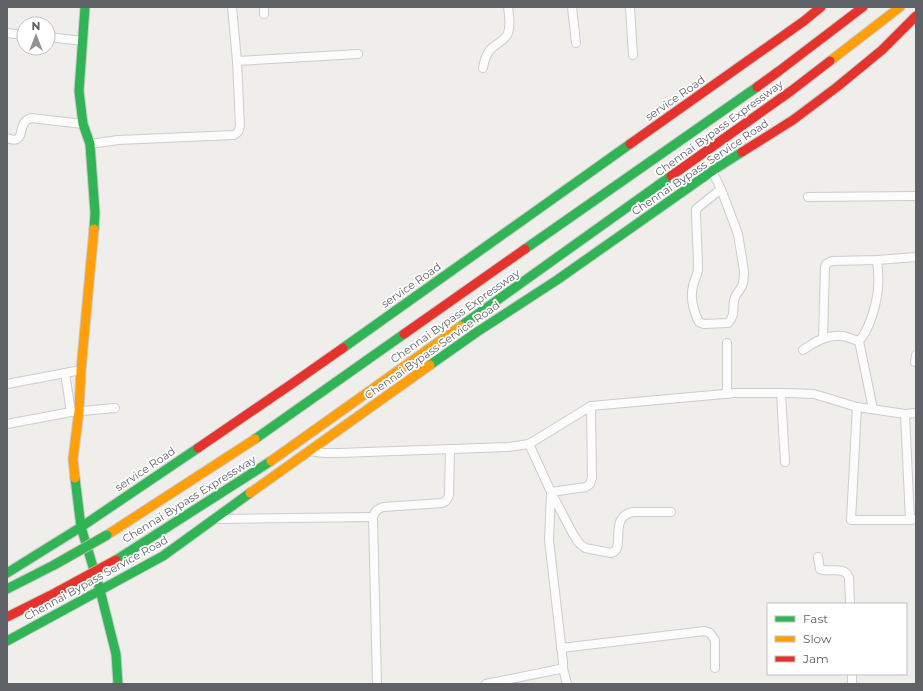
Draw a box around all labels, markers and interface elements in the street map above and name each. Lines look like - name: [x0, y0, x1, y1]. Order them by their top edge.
- north arrow: [16, 16, 56, 56]
- text: N: [32, 19, 40, 33]
- street label: service Road: [642, 72, 708, 124]
- street label: Chennai Bypass Expressway: [652, 77, 786, 179]
- street label: Chennai Bypass Service Road: [629, 116, 771, 218]
- street label: service Road: [378, 259, 444, 311]
- street label: Chennai Bypass Expressway: [388, 266, 522, 366]
- street label: Chennai Bypass Service Road: [362, 298, 502, 402]
- street label: service Road: [112, 444, 178, 494]
- street label: Chennai Bypass Expressway: [120, 452, 258, 546]
- street label: Chennai Bypass Service Road: [22, 533, 170, 623]
- legend: [767, 603, 907, 675]
- text: Fast: [803, 611, 828, 626]
- text: Slow: [803, 631, 832, 646]
- text: Jam: [802, 651, 829, 666]

